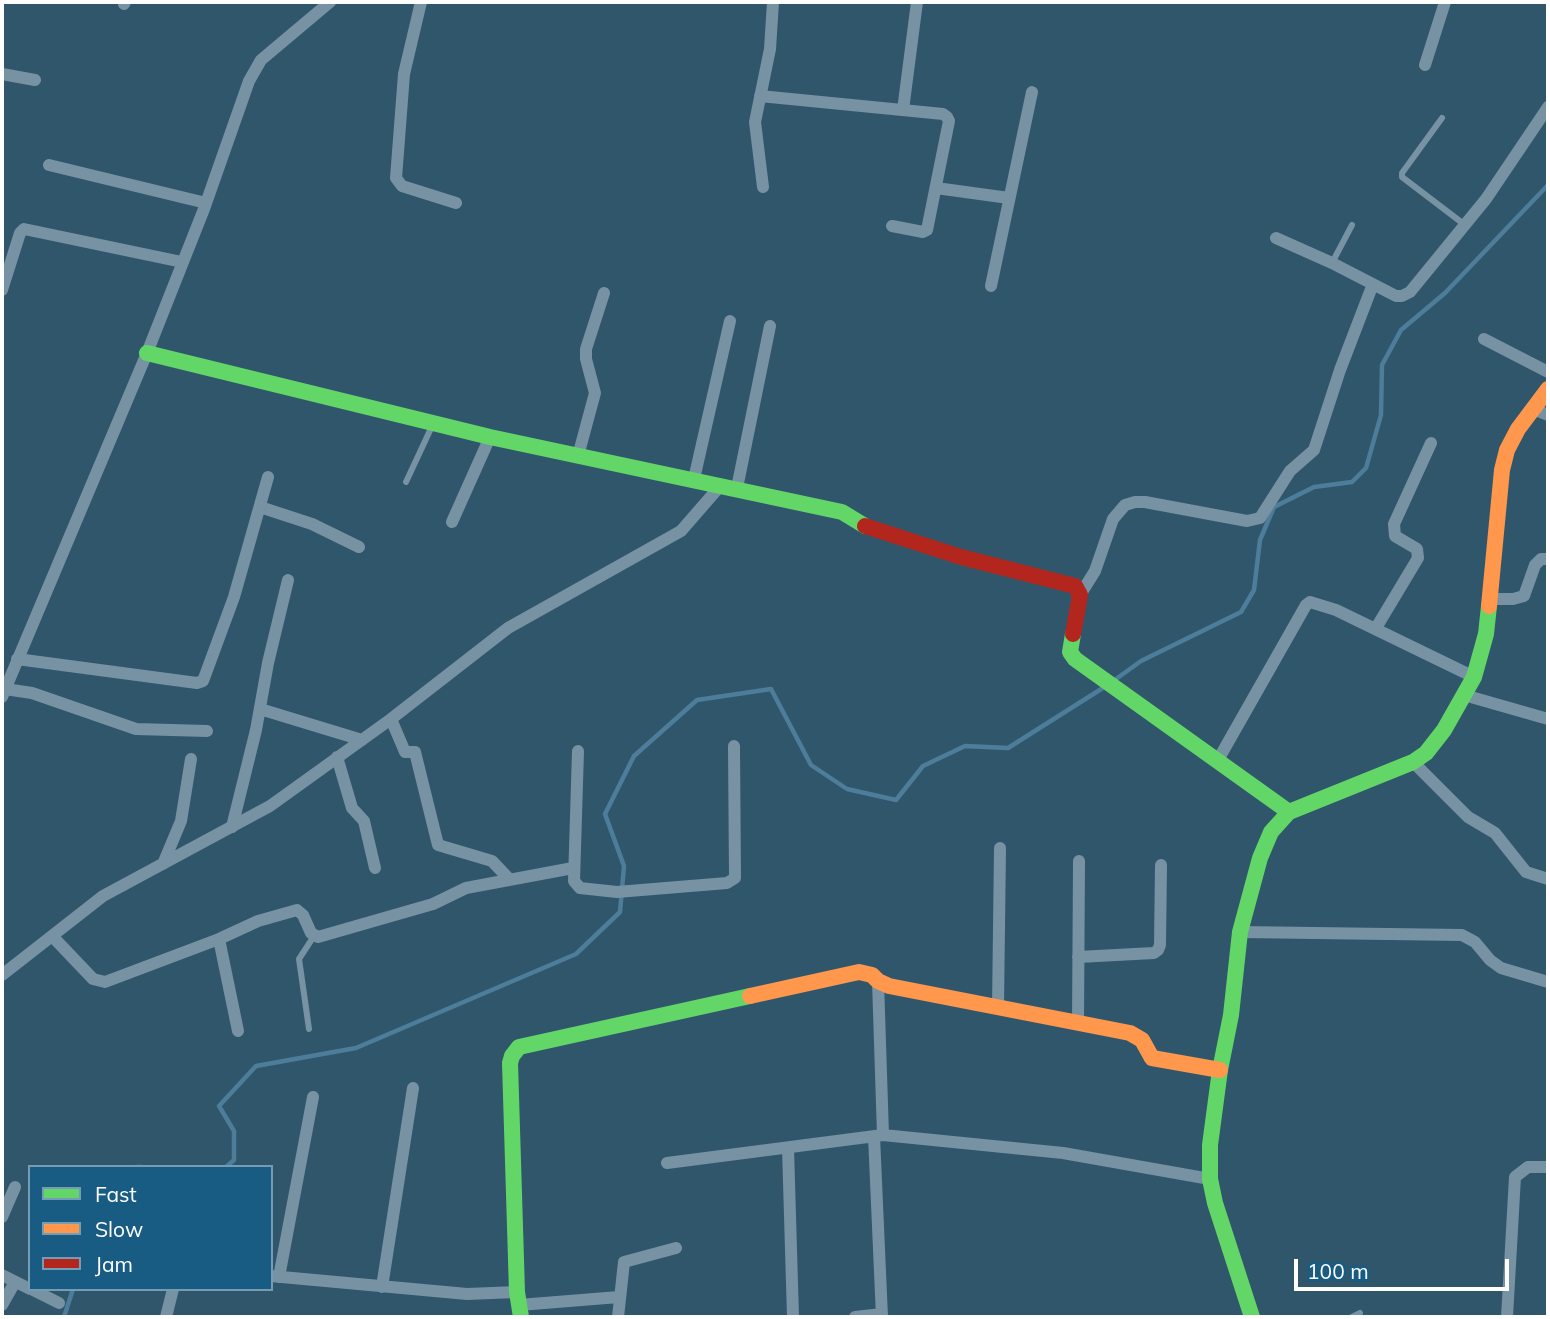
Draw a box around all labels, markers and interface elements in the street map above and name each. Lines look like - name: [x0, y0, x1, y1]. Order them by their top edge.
- legend: [28, 1165, 273, 1291]
- text: Fast: [95, 1181, 137, 1207]
- text: Slow: [95, 1216, 143, 1242]
- scale bar: [1298, 1246, 1513, 1290]
- text: Jam: [95, 1251, 133, 1277]
- text: 100 m: [1307, 1258, 1369, 1284]

